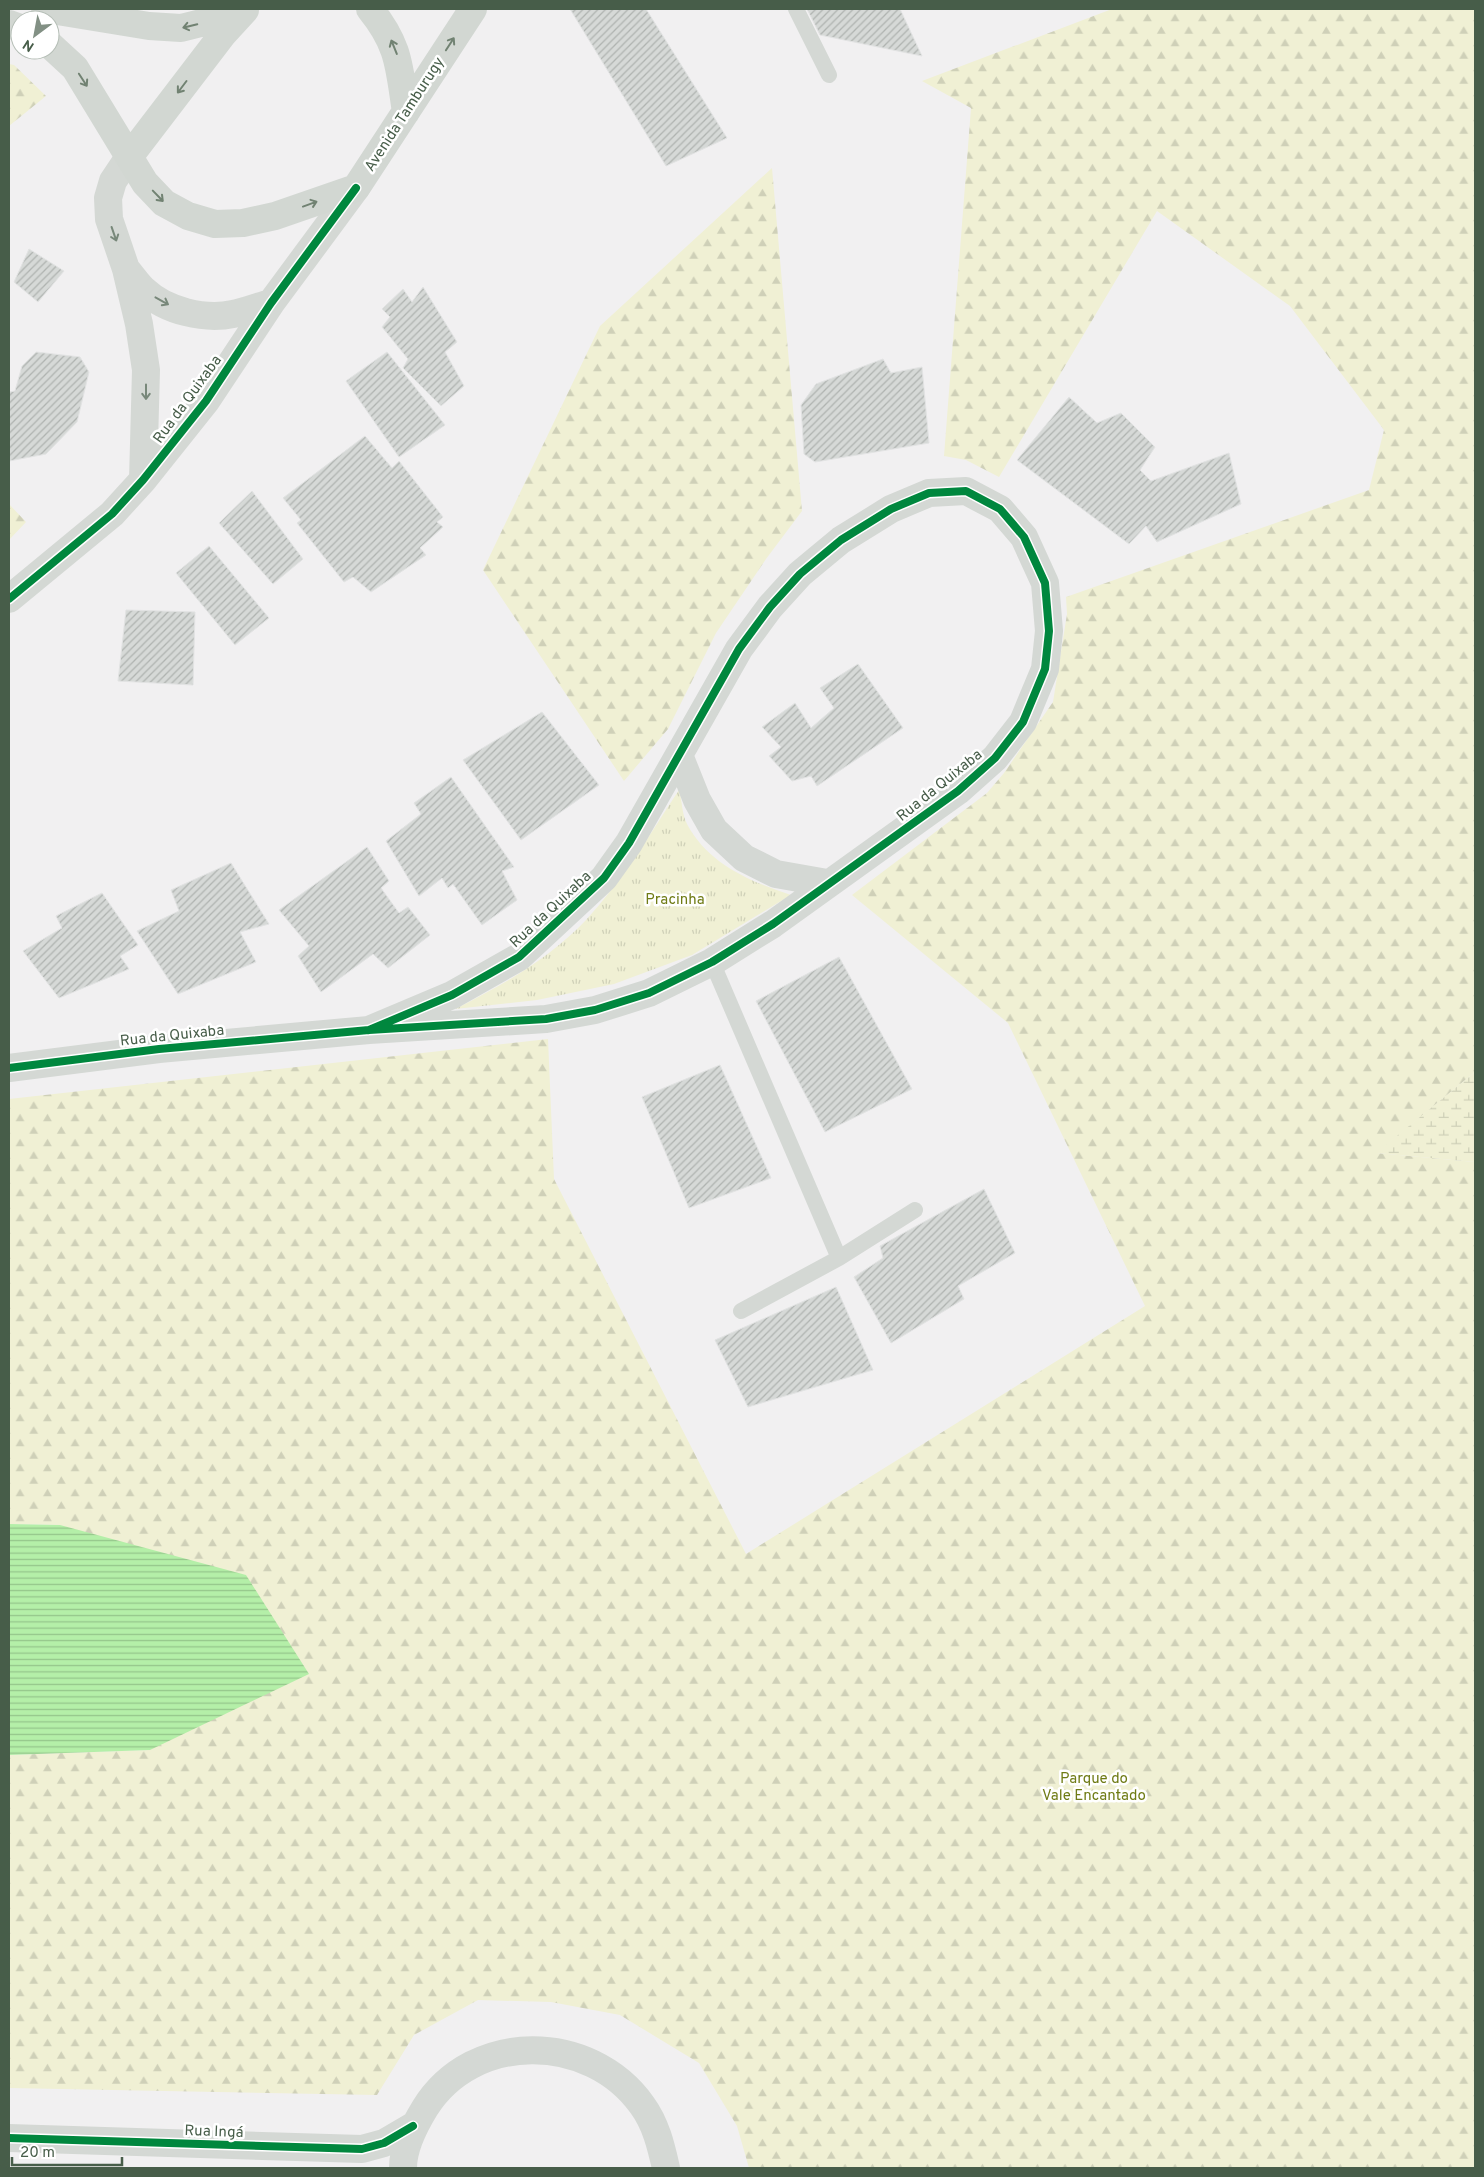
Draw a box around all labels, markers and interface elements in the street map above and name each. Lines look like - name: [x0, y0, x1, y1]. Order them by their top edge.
- north arrow: [10, 10, 60, 60]
- one-way arrow: [183, 21, 199, 31]
- text: N: [20, 35, 38, 55]
- one-way arrow: [444, 37, 455, 51]
- one-way arrow: [389, 40, 398, 55]
- street label: Avenida Tamburugy: [361, 54, 449, 176]
- one-way arrow: [78, 73, 88, 87]
- one-way arrow: [177, 80, 188, 93]
- one-way arrow: [152, 190, 164, 203]
- one-way arrow: [302, 199, 318, 208]
- one-way arrow: [110, 226, 120, 242]
- one-way arrow: [154, 297, 168, 307]
- street label: Rua da Quixaba: [150, 352, 227, 448]
- one-way arrow: [141, 384, 151, 400]
- street label: Rua da Quixaba: [893, 746, 987, 826]
- street label: Rua da Quixaba: [506, 867, 596, 953]
- park label: Pracinha: [645, 891, 705, 910]
- street label: Rua da Quixaba: [119, 1022, 225, 1051]
- park label: Parque do Vale Encantado: [1042, 1770, 1146, 1806]
- street label: Rua Ingá: [184, 2122, 244, 2143]
- scale bar: [12, 2134, 122, 2166]
- text: 20 m: [20, 2144, 55, 2163]

